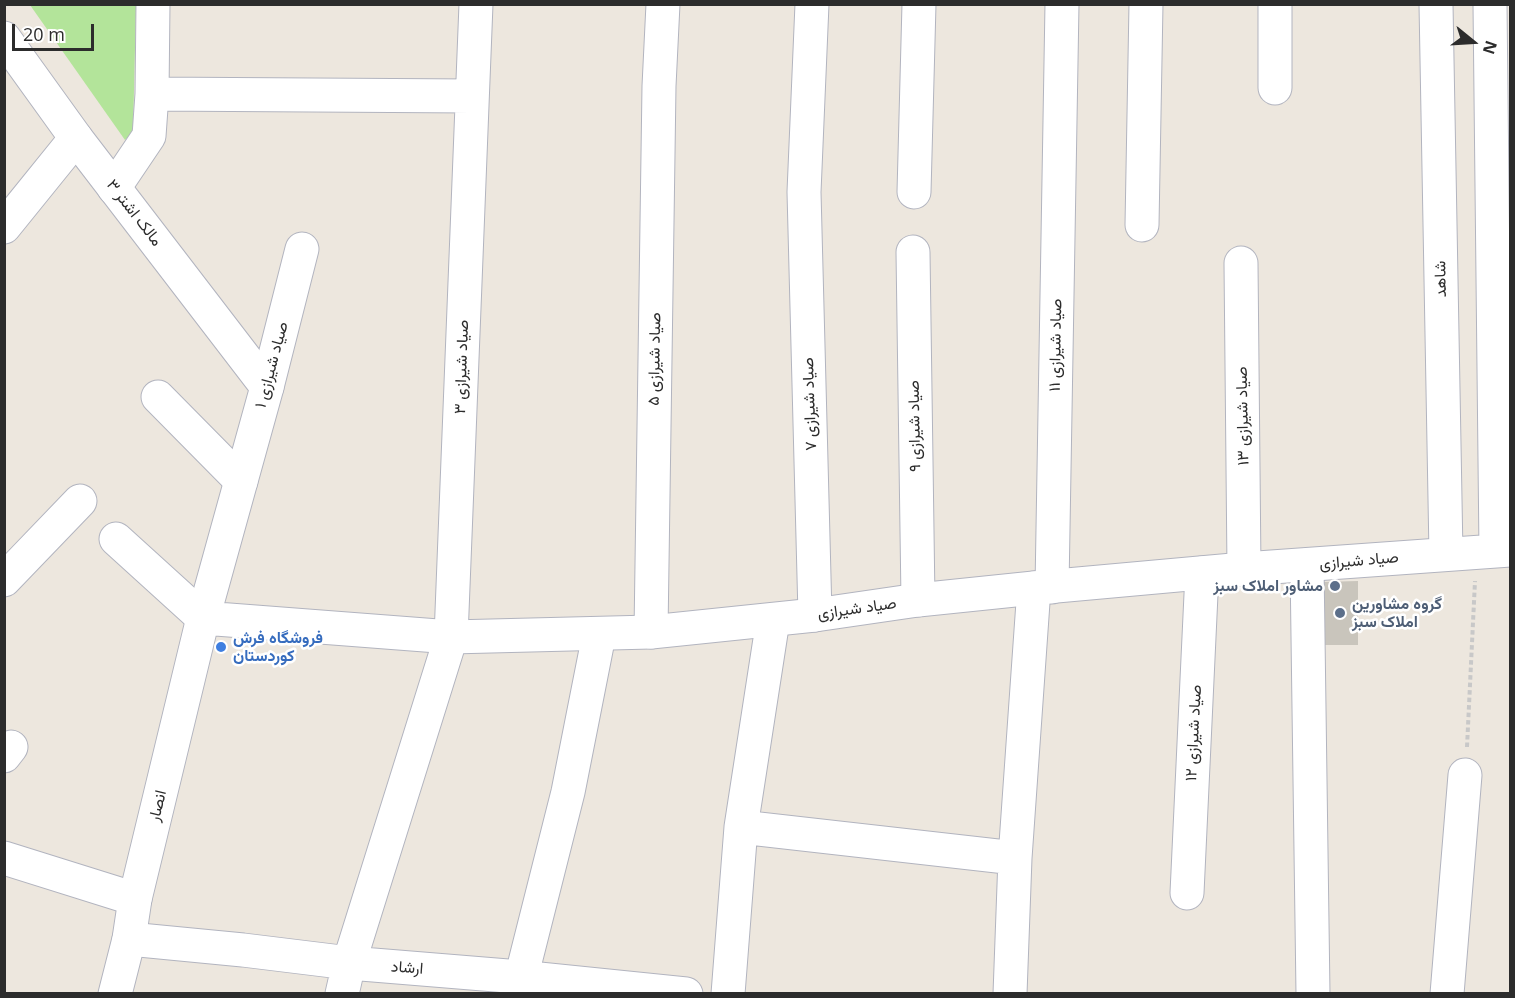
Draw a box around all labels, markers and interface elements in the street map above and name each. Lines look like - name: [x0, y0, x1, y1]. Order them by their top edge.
- scale bar: [15, 12, 98, 50]
- north arrow: [1443, 12, 1503, 72]
- text: 20 m: [23, 22, 65, 46]
- text: N: [1478, 38, 1503, 57]
- street label: مالک اشتر ۳: [102, 176, 166, 250]
- street label: شاهد: [1431, 261, 1451, 297]
- street label: صیاد شیرازی ۱۱: [1046, 298, 1066, 392]
- street label: صیاد شیرازی ۵: [645, 312, 665, 406]
- street label: صیاد شیرازی ۳: [451, 319, 473, 415]
- street label: صیاد شیرازی ۱: [251, 320, 293, 410]
- street label: صیاد شیرازی ۷: [799, 357, 821, 451]
- street label: صیاد شیرازی ۱۳: [1233, 366, 1253, 466]
- street label: صیاد شیرازی ۹: [905, 380, 925, 472]
- street label: صیاد شیرازی: [1318, 548, 1400, 574]
- place label: مشاور املاک سبز: [1213, 576, 1323, 596]
- marker: مشاور املاک سبز: [1328, 579, 1342, 593]
- street label: صیاد شیرازی: [816, 594, 898, 624]
- place label: گروه مشاورین املاک سبز: [1352, 594, 1442, 632]
- marker: گروه مشاورین املاک سبز: [1333, 606, 1347, 620]
- place label: فروشگاه فرش کوردستان: [233, 628, 323, 666]
- marker: فروشگاه فرش کوردستان: [214, 640, 228, 654]
- street label: صیاد شیرازی ۱۲: [1182, 684, 1206, 782]
- street label: انصار: [145, 788, 171, 824]
- street label: ارشاد: [390, 957, 424, 979]

